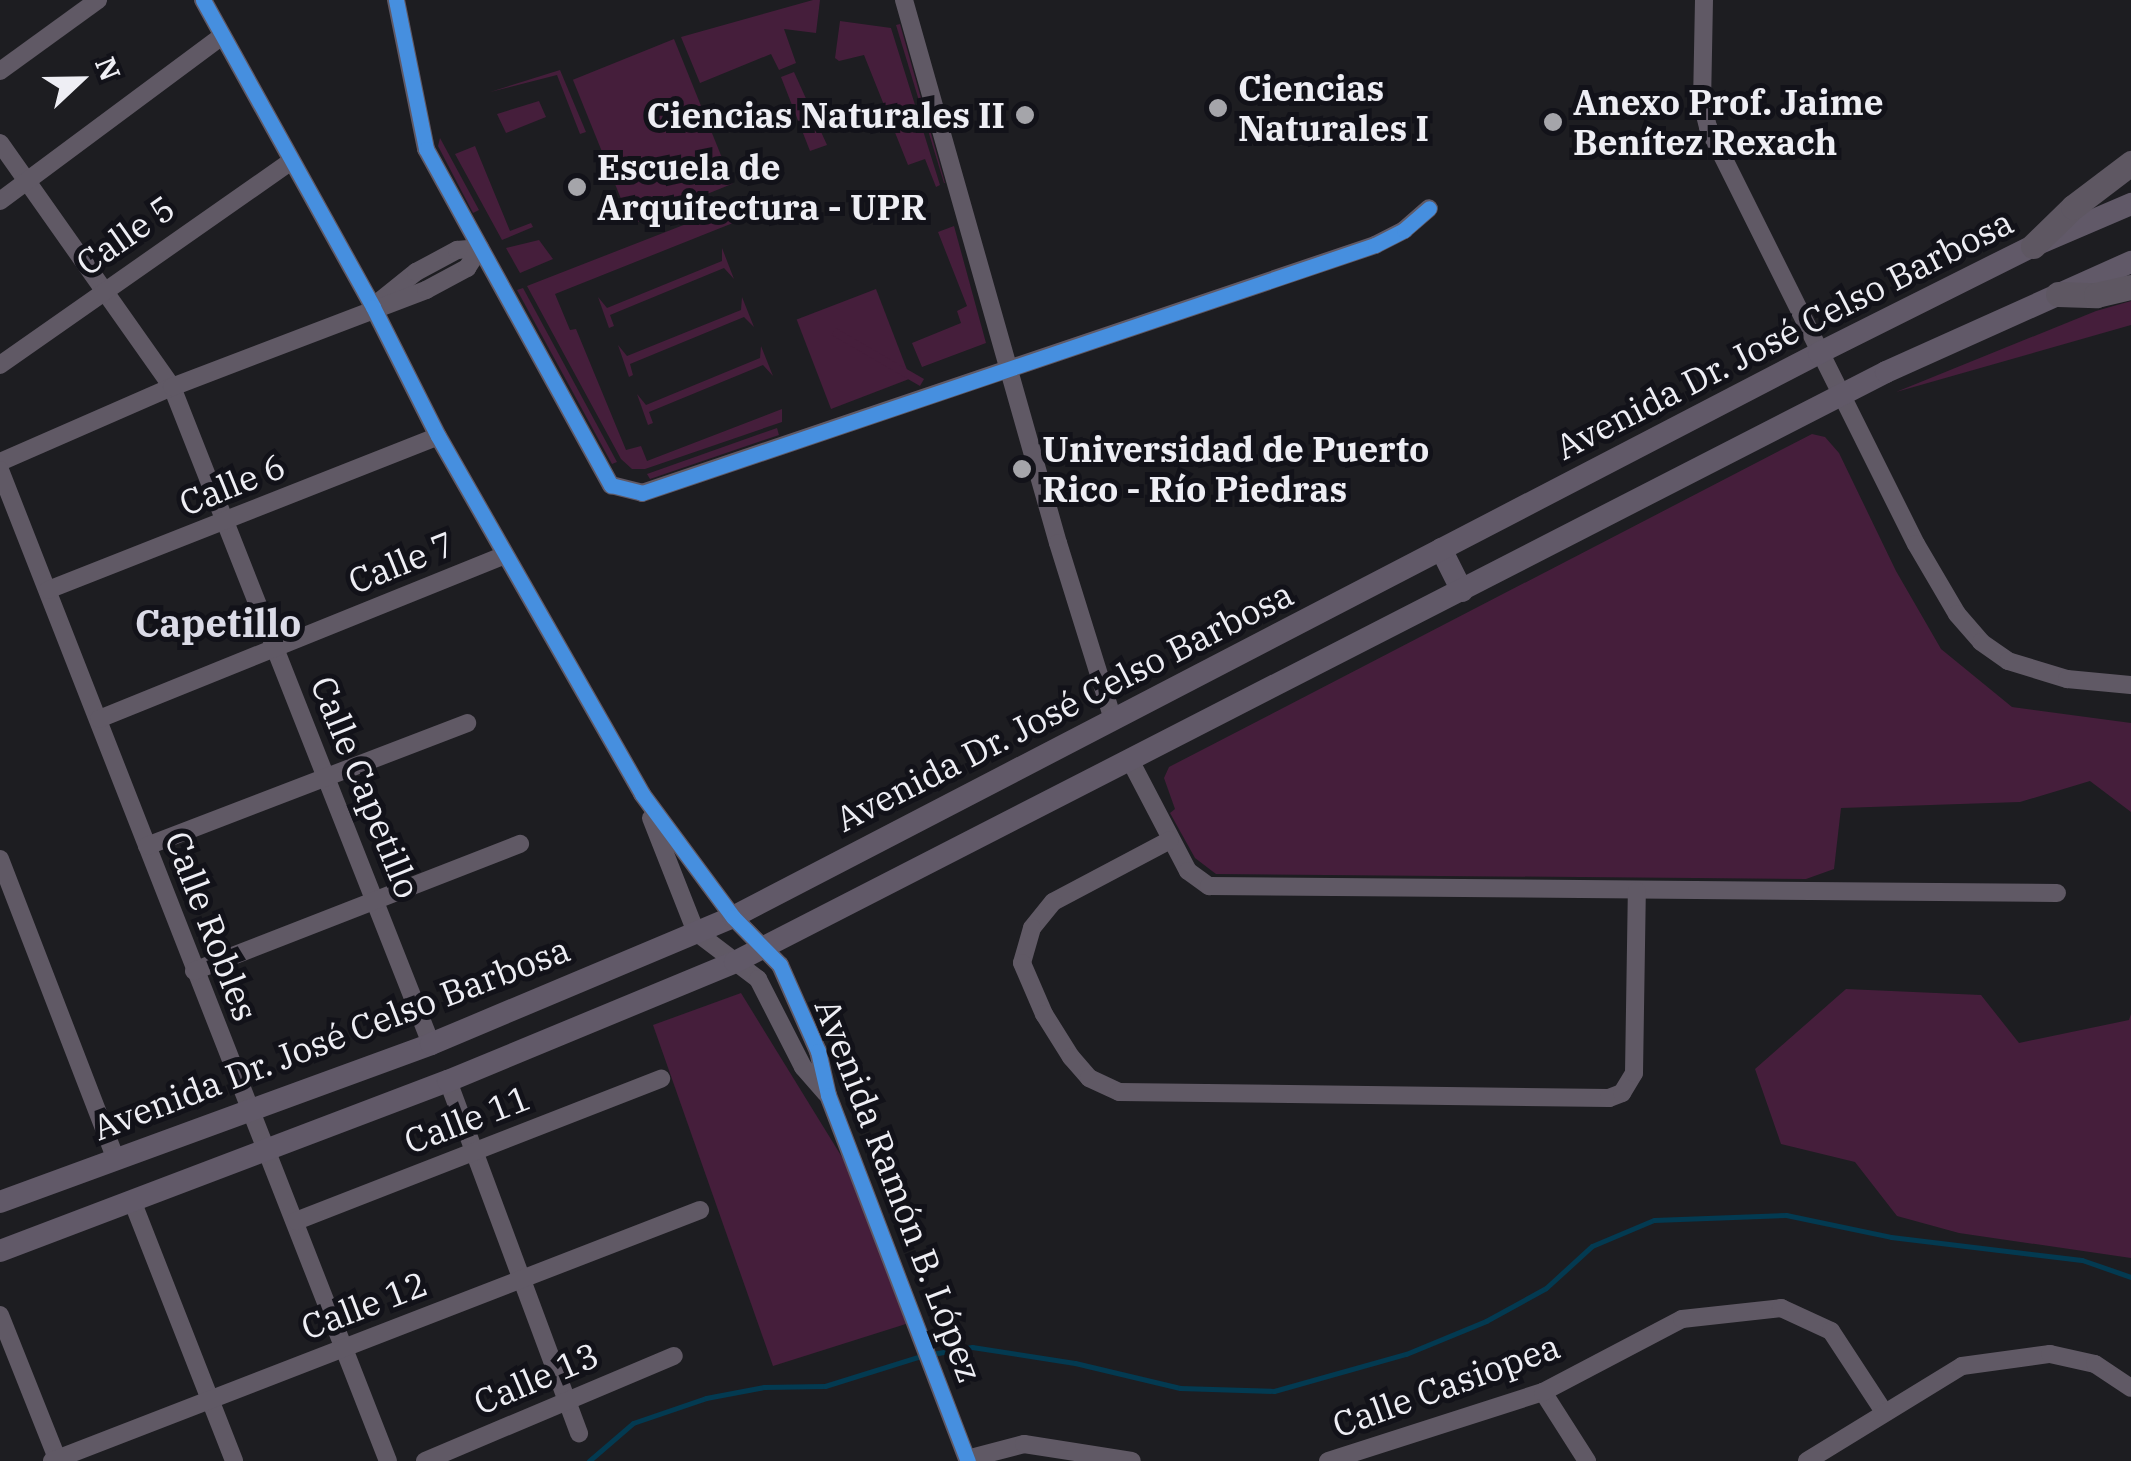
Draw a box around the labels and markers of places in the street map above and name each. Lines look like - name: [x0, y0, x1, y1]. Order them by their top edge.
- place label: Ciencias Naturales I: [1238, 67, 1429, 149]
- place label: Anexo Prof. Jaime Benítez Rexach: [1573, 81, 1884, 163]
- place label: Ciencias Naturales II: [646, 94, 1005, 136]
- marker: Ciencias Naturales I: [1207, 97, 1229, 119]
- marker: Ciencias Naturales II: [1014, 104, 1036, 126]
- marker: Anexo Prof. Jaime Benítez Rexach: [1542, 111, 1564, 133]
- place label: Escuela de Arquitectura - UPR: [597, 146, 926, 228]
- marker: Escuela de Arquitectura - UPR: [566, 176, 588, 198]
- place label: Universidad de Puerto Rico - Río Piedras: [1042, 428, 1429, 510]
- marker: Universidad de Puerto Rico - Río Piedras: [1011, 458, 1033, 480]

